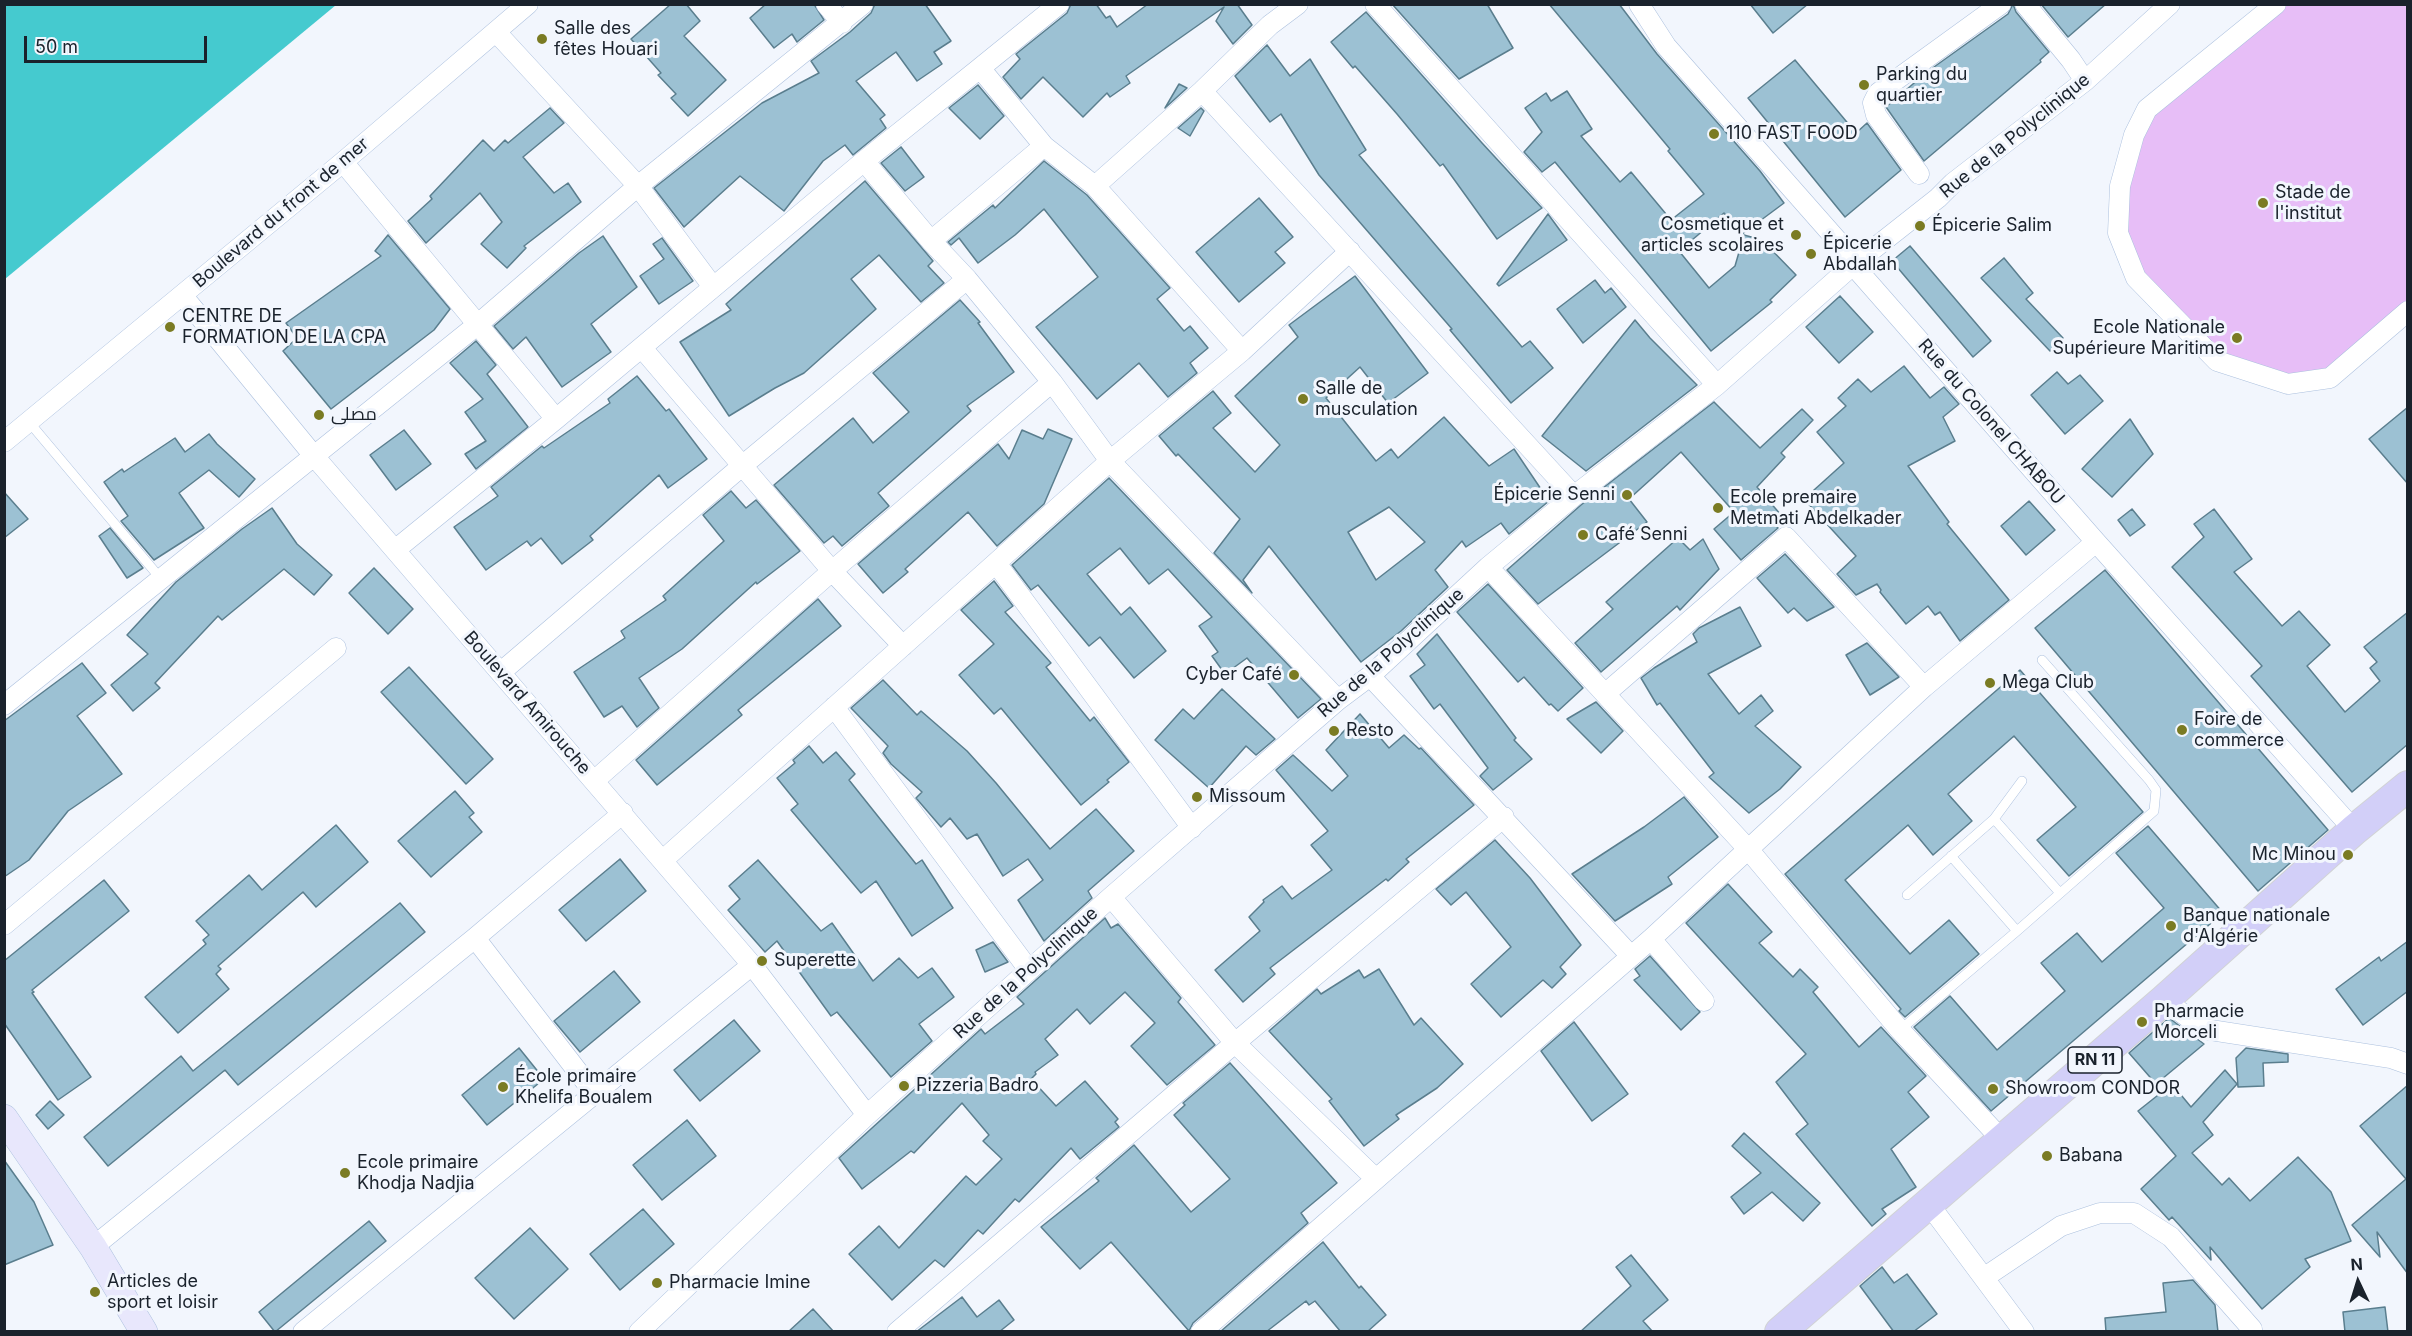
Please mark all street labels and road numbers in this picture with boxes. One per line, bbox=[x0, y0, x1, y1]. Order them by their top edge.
street label: Rue de la Polyclinique bbox=[1936, 69, 2094, 203]
street label: Boulevard du front de mer bbox=[189, 133, 373, 293]
street label: Rue du Colonel CHABOU bbox=[1913, 335, 2069, 509]
street label: Rue de la Polyclinique bbox=[1314, 584, 1468, 722]
street label: Boulevard Amirouche bbox=[459, 627, 595, 779]
street label: Rue de la Polyclinique bbox=[949, 903, 1103, 1043]
road number: RN 11 bbox=[2068, 1047, 2122, 1073]

